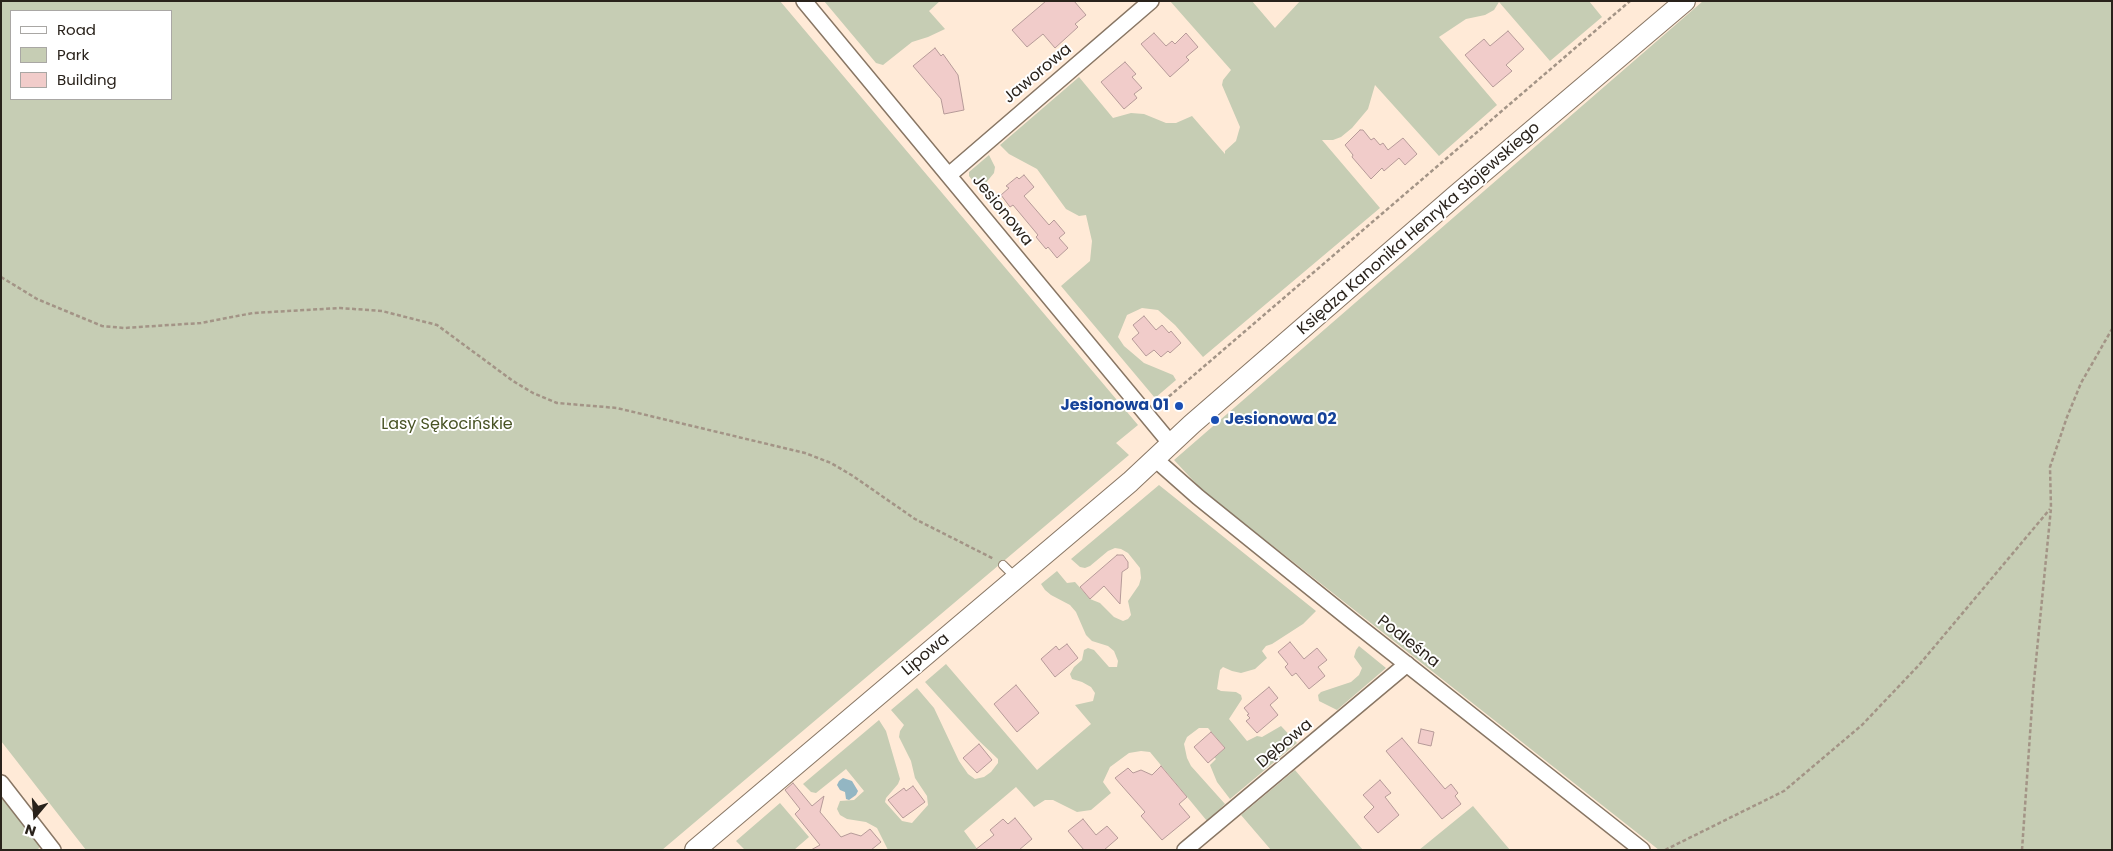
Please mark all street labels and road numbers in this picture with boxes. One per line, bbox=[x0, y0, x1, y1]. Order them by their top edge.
street label: Jaworowa bbox=[1000, 40, 1076, 108]
street label: Księdza Kanonika Henryka Słojewskiego bbox=[1294, 118, 1544, 340]
street label: Jesionowa bbox=[968, 172, 1036, 250]
street label: Podleśna bbox=[1373, 612, 1443, 672]
street label: Lipowa bbox=[898, 630, 954, 680]
street label: Dębowa bbox=[1253, 715, 1317, 773]

